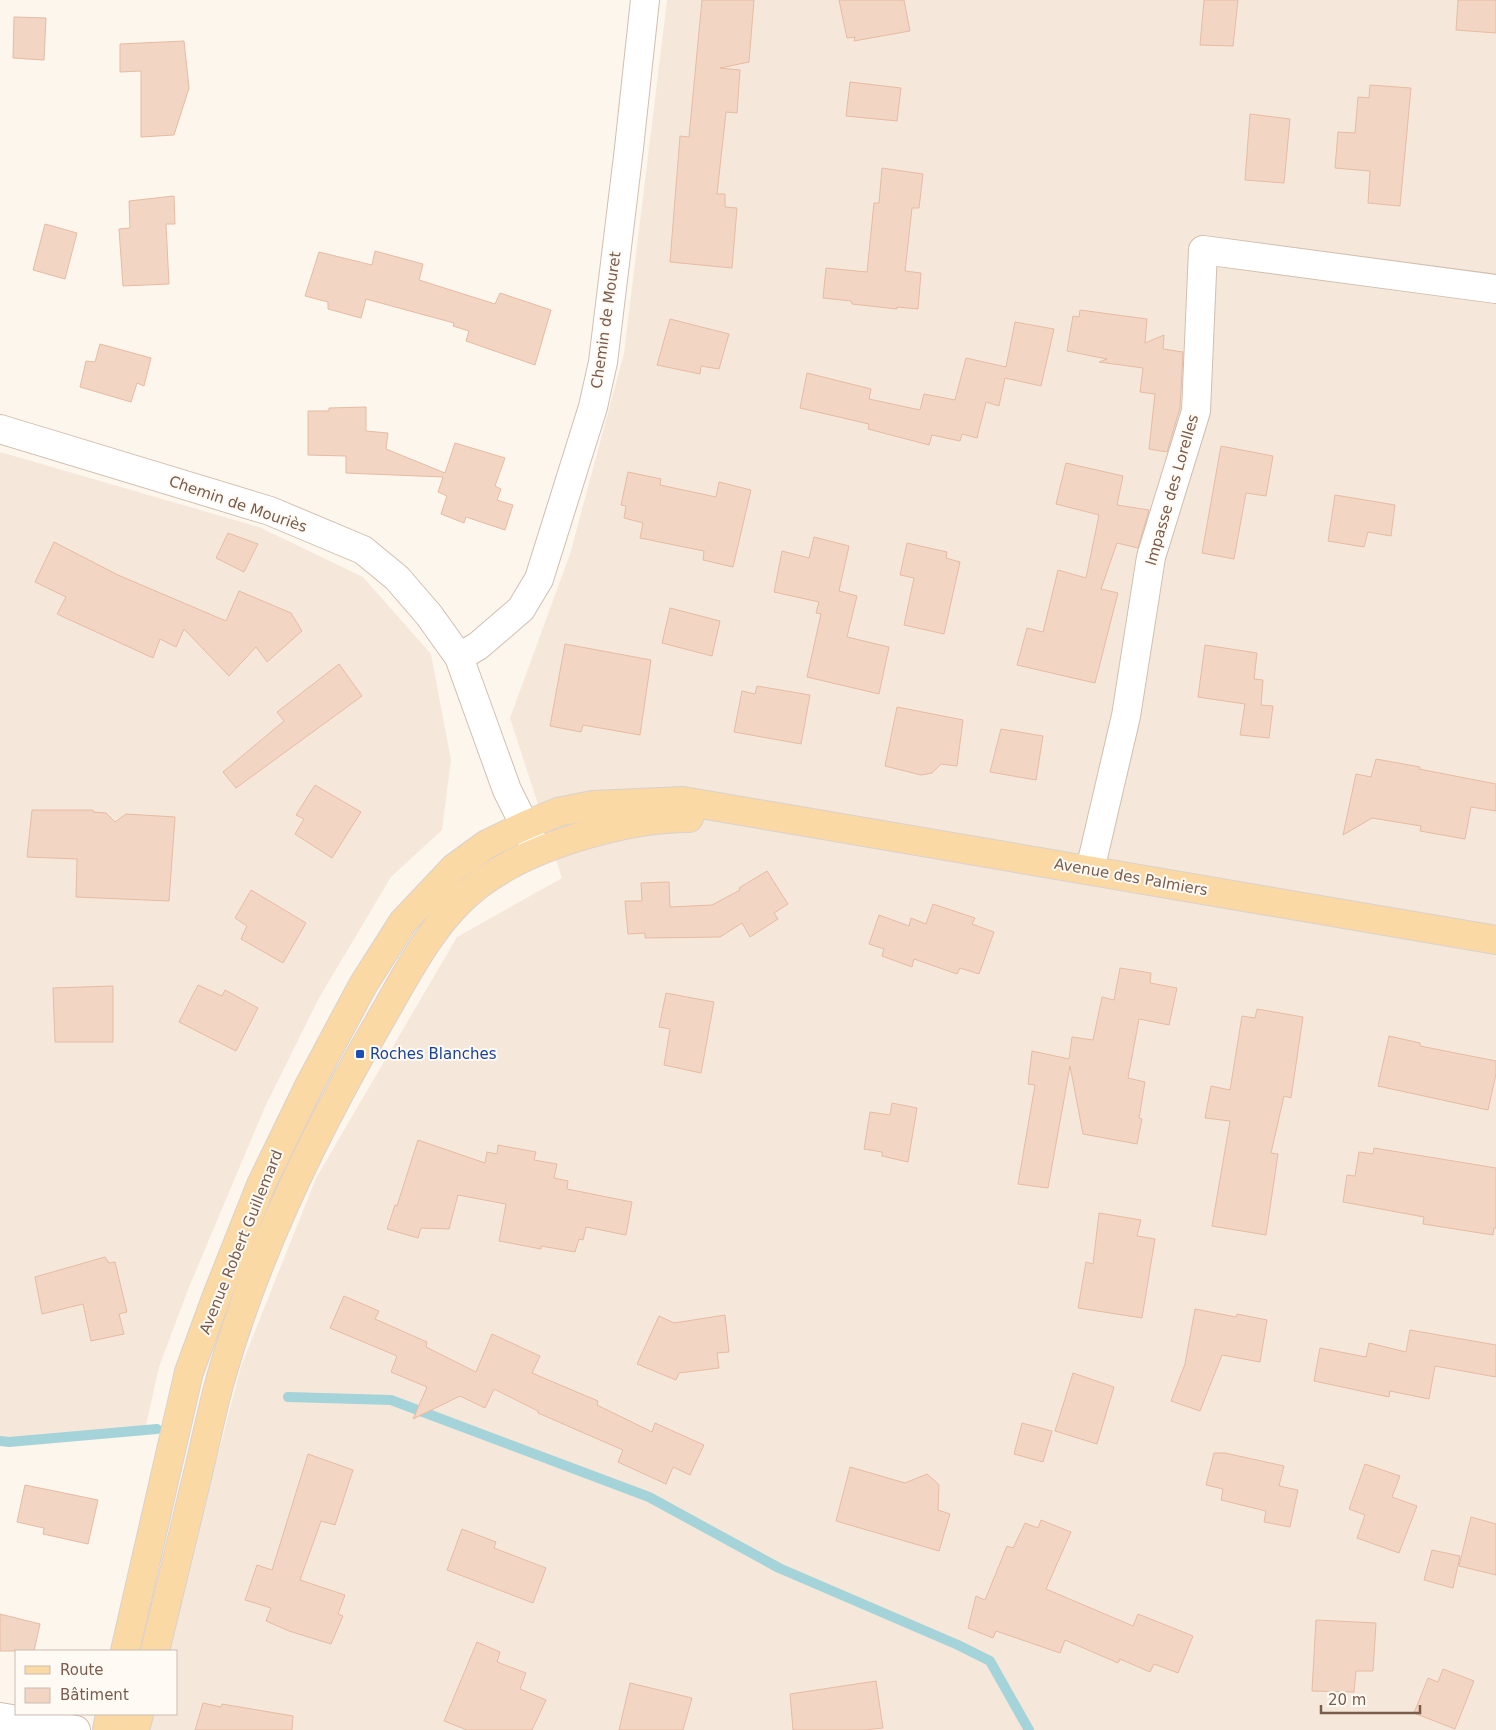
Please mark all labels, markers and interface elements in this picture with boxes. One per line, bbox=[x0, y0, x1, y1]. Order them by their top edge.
street label: Chemin de Mouret bbox=[587, 250, 625, 390]
street label: Impasse des Lorelles bbox=[1142, 412, 1202, 568]
street label: Chemin de Mouriès bbox=[167, 472, 310, 536]
street label: Avenue des Palmiers bbox=[1053, 855, 1209, 899]
place label: Roches Blanches bbox=[370, 1045, 497, 1063]
marker: Roches Blanches bbox=[354, 1048, 366, 1060]
street label: Avenue Robert Guillemard bbox=[196, 1147, 286, 1337]
legend bbox=[15, 1650, 178, 1715]
text: Route bbox=[60, 1661, 104, 1679]
scale bar bbox=[1321, 1682, 1420, 1714]
text: Bâtiment bbox=[60, 1686, 129, 1704]
text: 20 m bbox=[1328, 1691, 1366, 1709]

